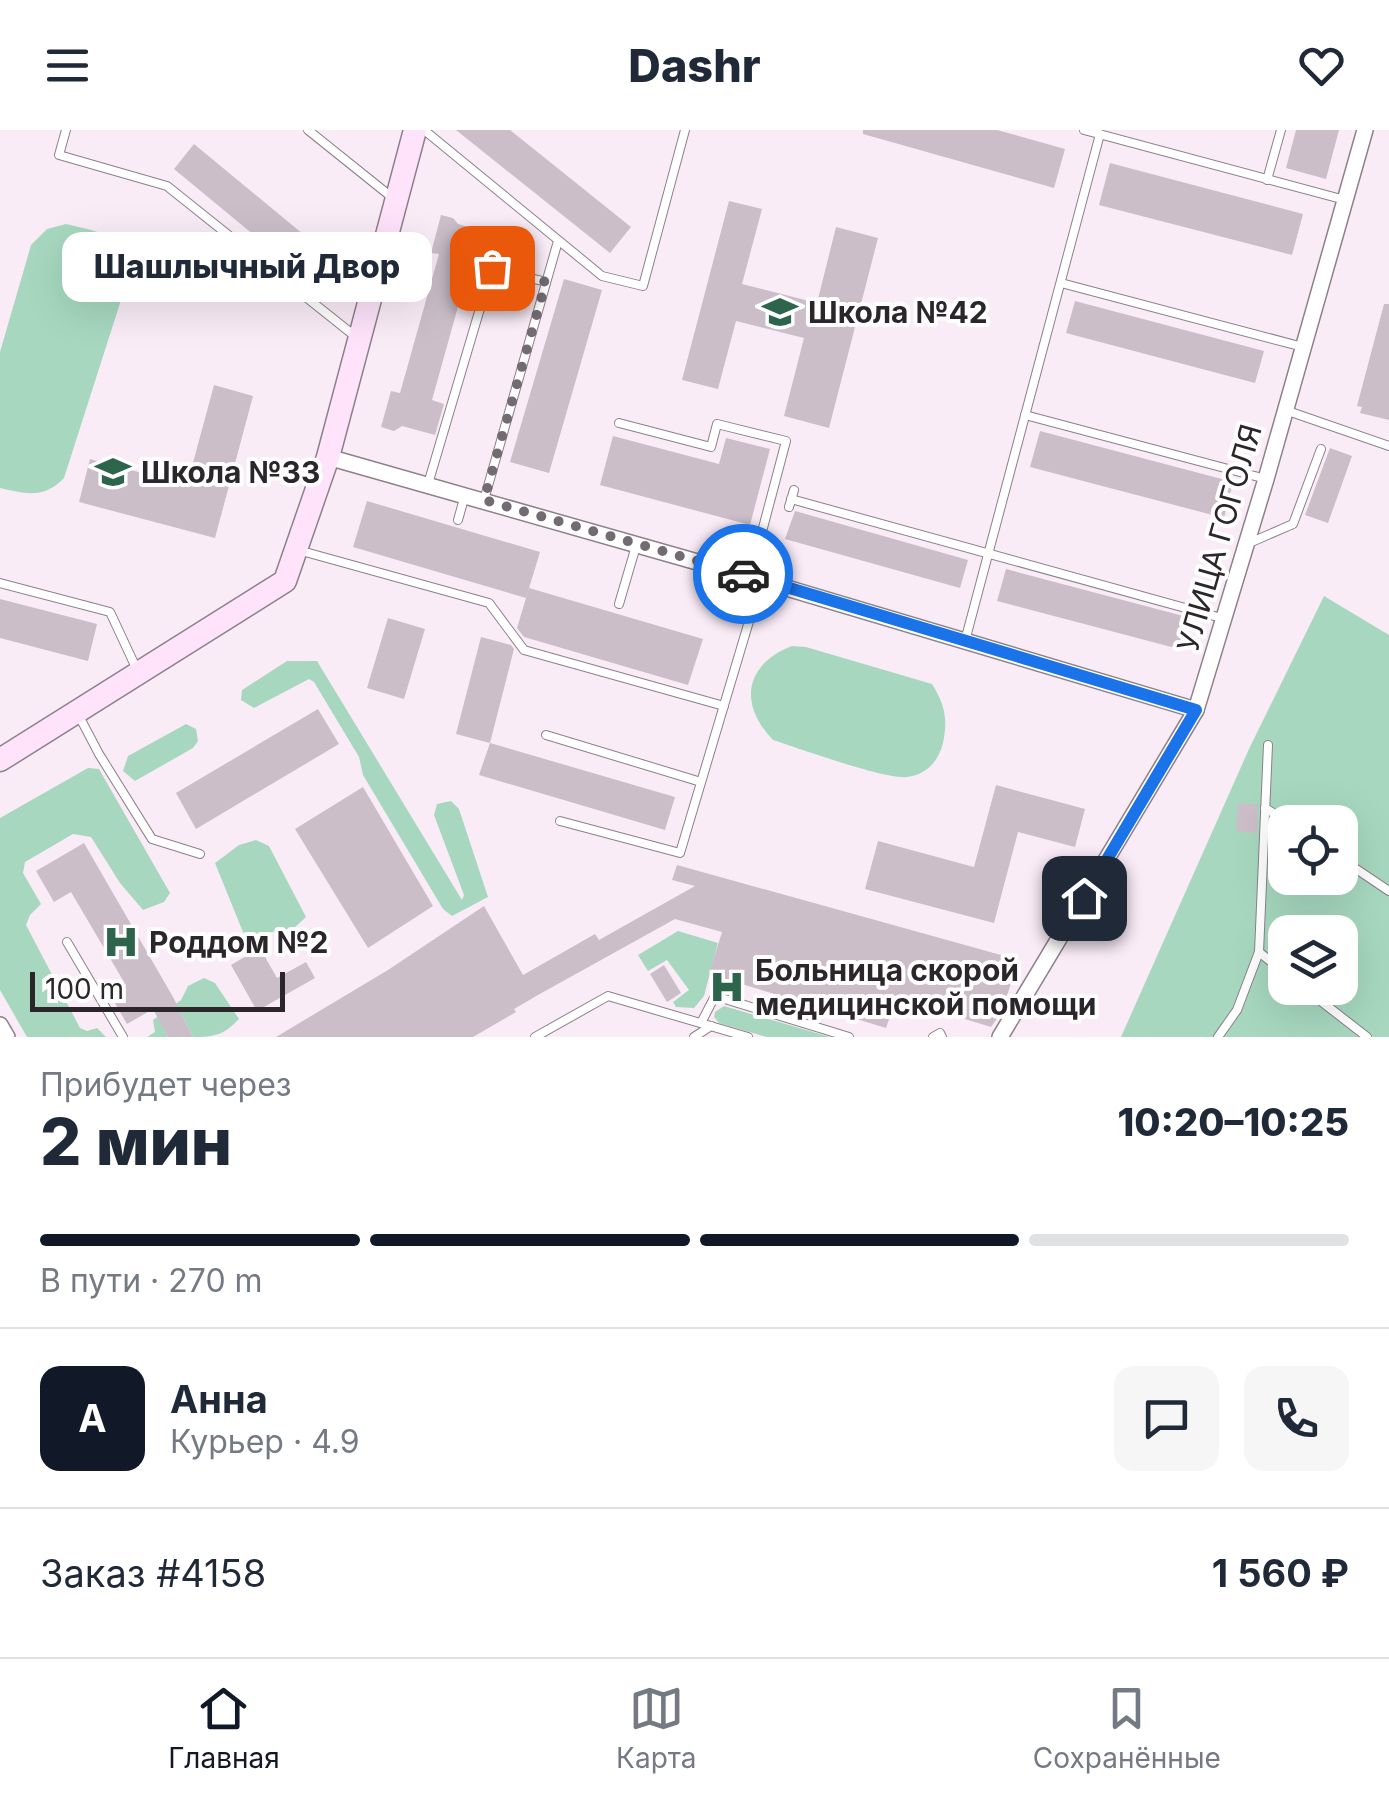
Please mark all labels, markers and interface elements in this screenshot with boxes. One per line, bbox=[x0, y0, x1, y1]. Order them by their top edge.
icon: menu bbox=[40, 38, 95, 93]
text: Dashr bbox=[628, 38, 761, 93]
icon: heart bbox=[1294, 38, 1349, 93]
pin bbox=[450, 226, 535, 311]
callout: Шашлычный Двор bbox=[62, 233, 432, 303]
icon: bag bbox=[465, 241, 520, 296]
text: Шашлычный Двор bbox=[94, 247, 400, 286]
school or university icon: Школа №42 bbox=[761, 293, 799, 331]
place label: Школа №42 bbox=[808, 294, 988, 330]
street label: УЛИЦА ГОГОЛЯ bbox=[1169, 420, 1269, 656]
school or university icon: Школа №33 bbox=[94, 453, 132, 491]
place label: Школа №33 bbox=[141, 454, 320, 490]
courier bbox=[693, 524, 793, 624]
icon: car bbox=[716, 547, 771, 602]
map controls bbox=[1268, 805, 1358, 1005]
button: locate bbox=[1268, 805, 1358, 895]
pin bbox=[1042, 856, 1127, 941]
icon: home bbox=[1057, 871, 1112, 926]
button: layers bbox=[1268, 915, 1358, 1005]
hospital icon: Роддом №2 bbox=[102, 923, 140, 961]
place label: Роддом №2 bbox=[149, 924, 329, 960]
place label: Больница скорой медицинской помощи bbox=[755, 952, 1096, 1022]
scale bar bbox=[30, 967, 285, 1011]
hospital icon: Больница скорой медицинской помощи bbox=[708, 968, 746, 1006]
text: 100 m bbox=[45, 972, 124, 1006]
text: Прибудет через bbox=[40, 1065, 292, 1104]
text: 10:20–10:25 bbox=[1118, 1099, 1349, 1145]
text: 2 мин bbox=[40, 1102, 232, 1181]
text: В пути · 270 m bbox=[40, 1261, 263, 1300]
button: chat bbox=[1114, 1366, 1219, 1471]
button: phone bbox=[1244, 1366, 1349, 1471]
text: Анна bbox=[170, 1376, 268, 1422]
text: А bbox=[78, 1395, 107, 1441]
text: Курьер · 4.9 bbox=[170, 1422, 360, 1461]
text: Заказ #4158 bbox=[40, 1550, 266, 1596]
text: 1 560 ₽ bbox=[1212, 1550, 1349, 1596]
tab: Главная bbox=[168, 1681, 280, 1775]
tab: Карта bbox=[616, 1681, 697, 1775]
tab: Сохранённые bbox=[1033, 1681, 1221, 1775]

